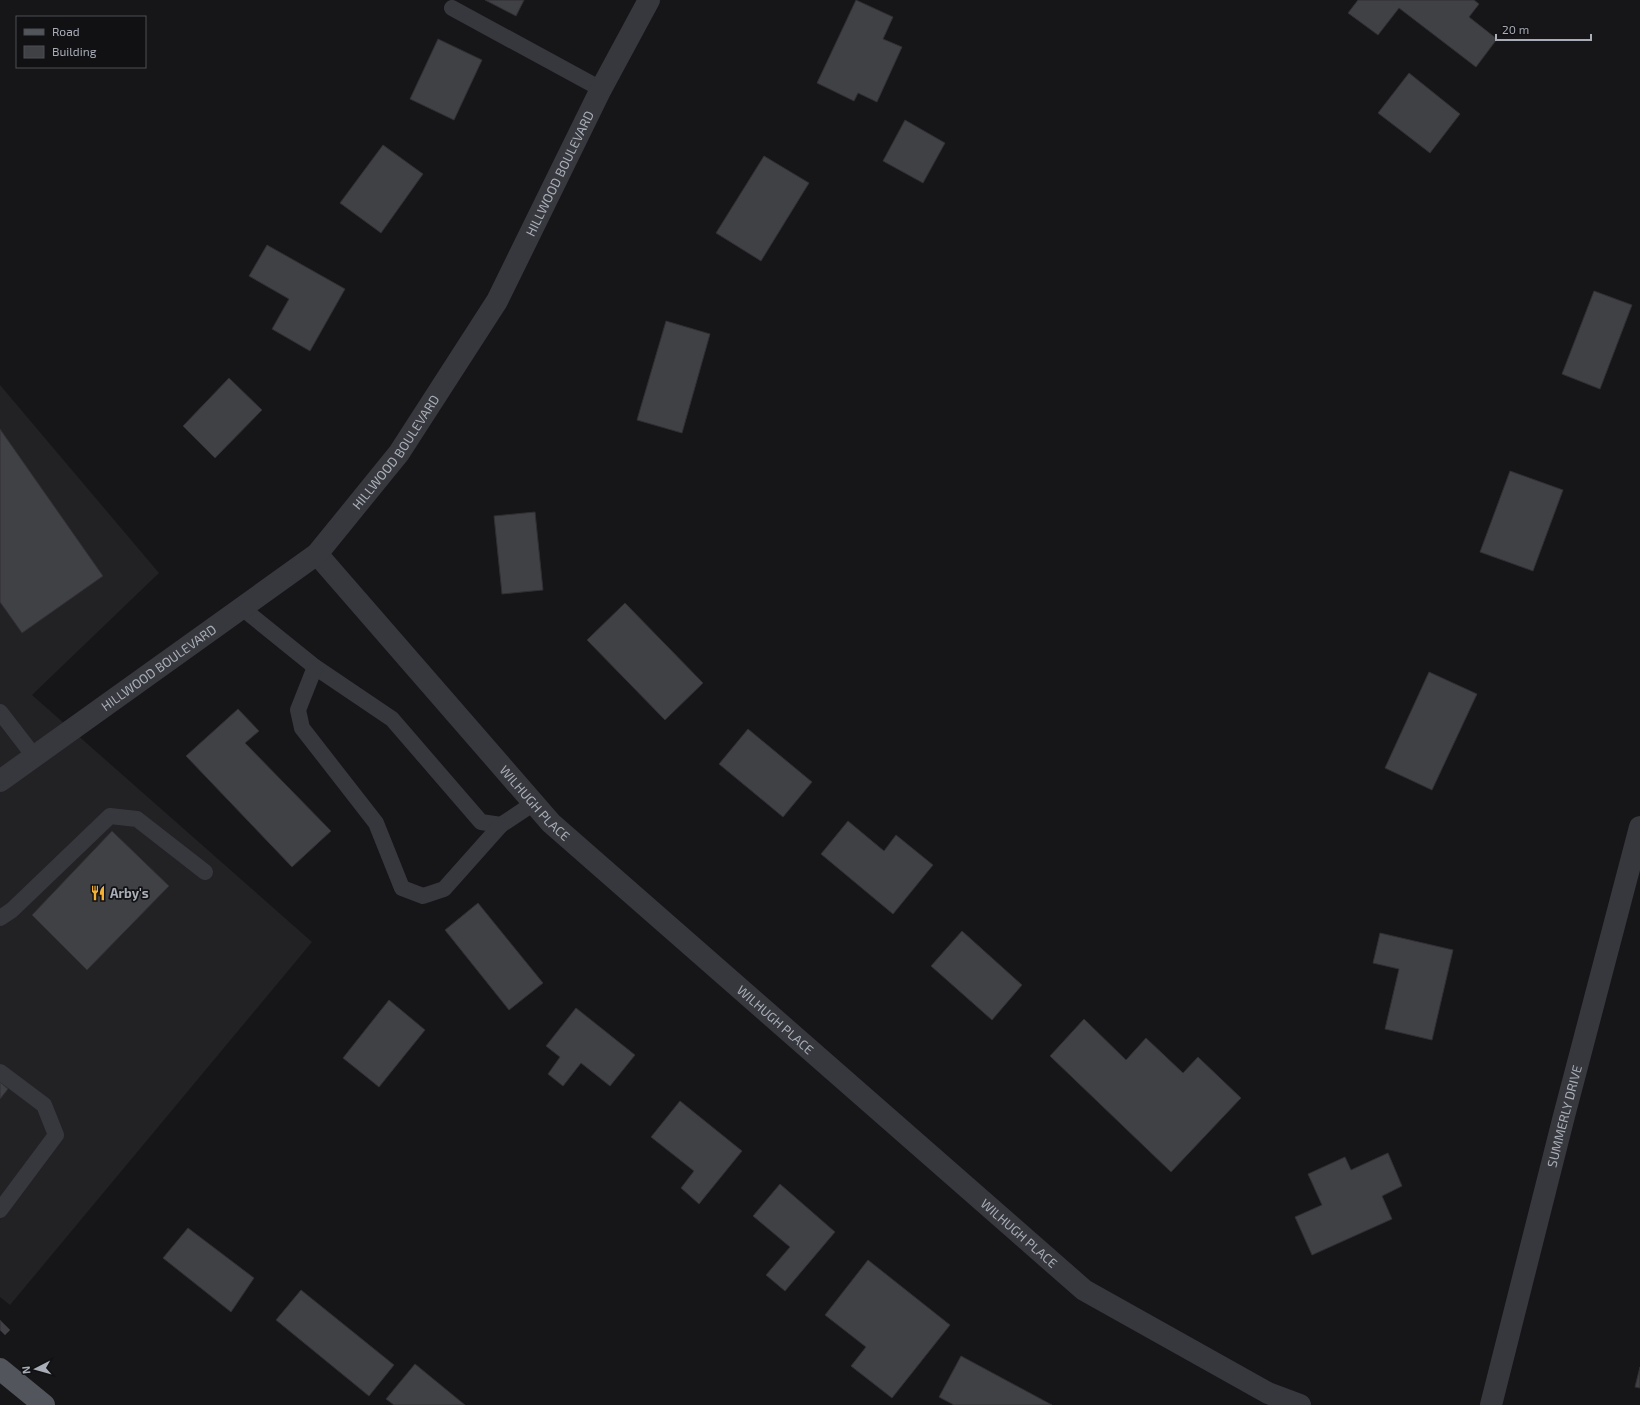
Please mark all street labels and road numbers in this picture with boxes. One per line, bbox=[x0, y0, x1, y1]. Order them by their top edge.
street label: HILLWOOD BOULEVARD bbox=[522, 108, 597, 239]
street label: HILLWOOD BOULEVARD bbox=[349, 392, 443, 512]
street label: HILLWOOD BOULEVARD bbox=[98, 621, 219, 714]
street label: WILHUGH PLACE bbox=[496, 762, 573, 844]
street label: WILHUGH PLACE bbox=[734, 982, 817, 1058]
street label: SUMMERLY DRIVE bbox=[1543, 1063, 1585, 1169]
street label: WILHUGH PLACE bbox=[978, 1195, 1061, 1271]

